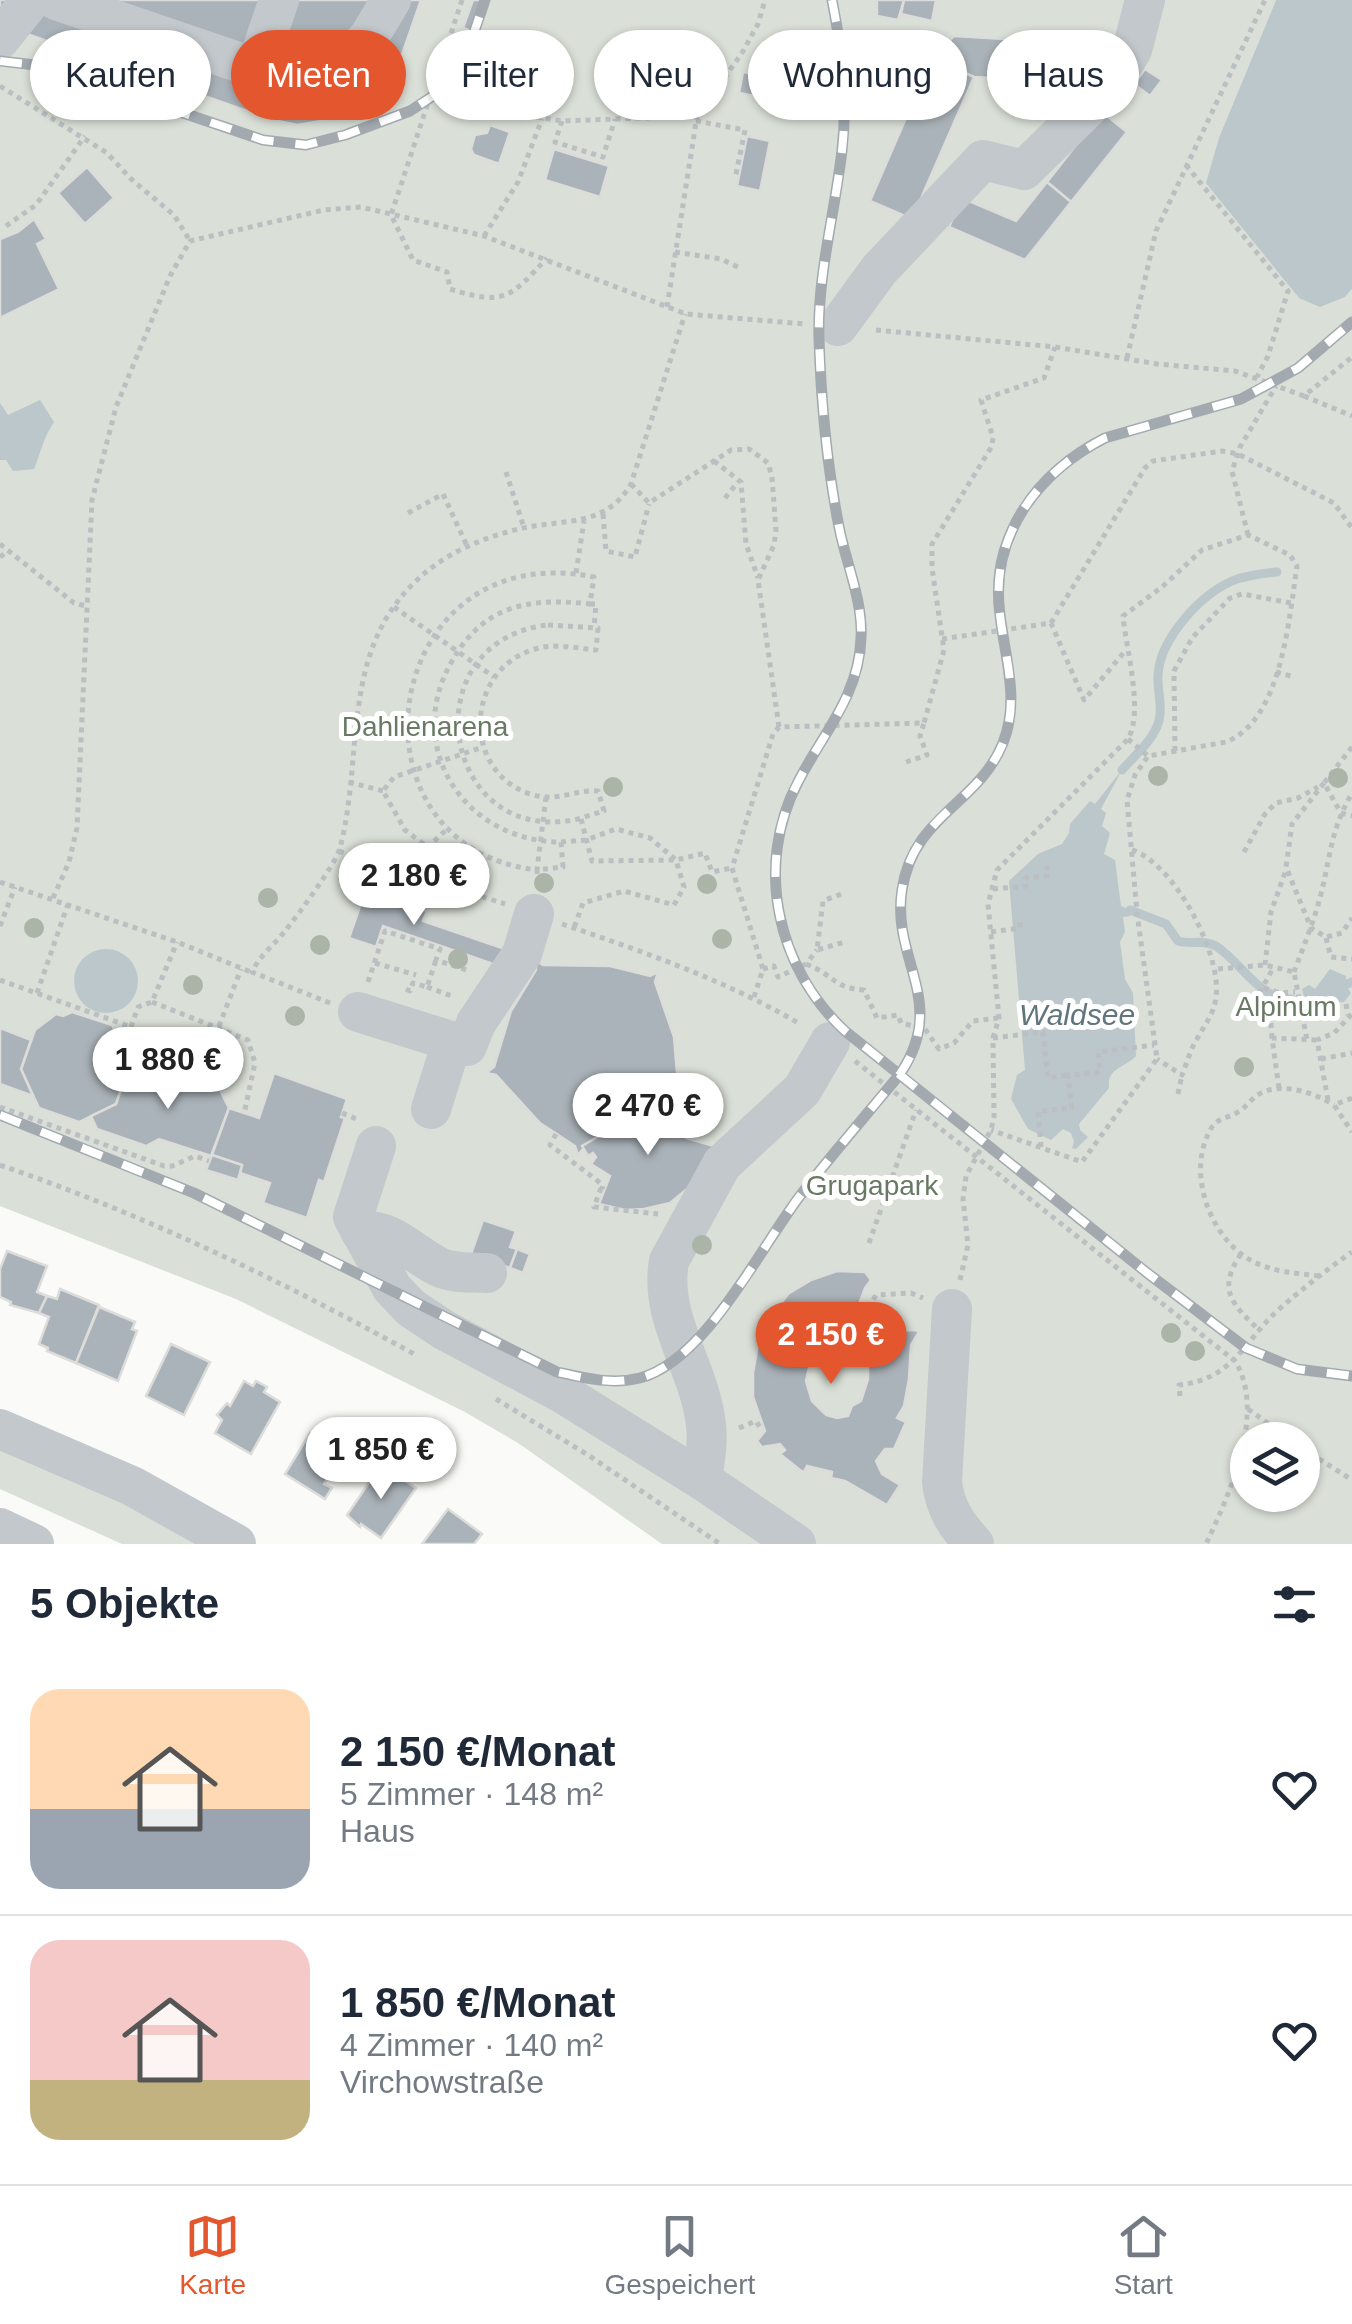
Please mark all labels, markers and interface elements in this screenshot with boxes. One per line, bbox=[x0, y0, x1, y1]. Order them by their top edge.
chip: Kaufen bbox=[30, 30, 211, 120]
chip: Mieten bbox=[231, 30, 406, 120]
chip: Filter bbox=[426, 30, 574, 120]
chip: Neu bbox=[594, 30, 728, 120]
chip: Wohnung bbox=[748, 30, 967, 120]
chip: Haus bbox=[987, 30, 1139, 120]
park label: Dahlienarena bbox=[342, 711, 509, 742]
pin: 2 180 € bbox=[322, 843, 506, 928]
text: 2 180 € bbox=[361, 857, 467, 893]
park label: Alpinum bbox=[1235, 991, 1337, 1022]
water label: Waldsee bbox=[1019, 998, 1135, 1031]
pin: 1 880 € bbox=[76, 1027, 260, 1112]
text: 1 880 € bbox=[115, 1041, 221, 1077]
pin: 2 470 € bbox=[556, 1073, 740, 1158]
text: 2 470 € bbox=[595, 1087, 701, 1123]
park label: Grugapark bbox=[806, 1170, 939, 1201]
pin: 2 150 € bbox=[739, 1302, 923, 1387]
text: 2 150 € bbox=[778, 1316, 884, 1352]
pin: 1 850 € bbox=[289, 1417, 473, 1502]
map controls bbox=[1230, 1422, 1320, 1512]
button: layers bbox=[1230, 1422, 1320, 1512]
text: 1 850 € bbox=[328, 1431, 434, 1467]
icon: filters bbox=[1267, 1577, 1322, 1632]
text: 5 Objekte bbox=[30, 1580, 219, 1627]
text: 2 150 €/Monat bbox=[340, 1728, 615, 1775]
icon: home bbox=[110, 1729, 230, 1849]
icon: heart bbox=[1267, 1762, 1322, 1817]
text: 5 Zimmer · 148 m² bbox=[340, 1776, 603, 1812]
text: Haus bbox=[340, 1813, 415, 1849]
text: 1 850 €/Monat bbox=[340, 1979, 615, 2026]
icon: home bbox=[110, 1980, 230, 2100]
icon: heart bbox=[1267, 2013, 1322, 2068]
text: 4 Zimmer · 140 m² bbox=[340, 2027, 603, 2063]
text: Virchowstraße bbox=[340, 2064, 544, 2100]
tab: Karte bbox=[179, 2209, 246, 2301]
tab: Gespeichert bbox=[604, 2209, 755, 2301]
tab: Start bbox=[1114, 2209, 1173, 2301]

